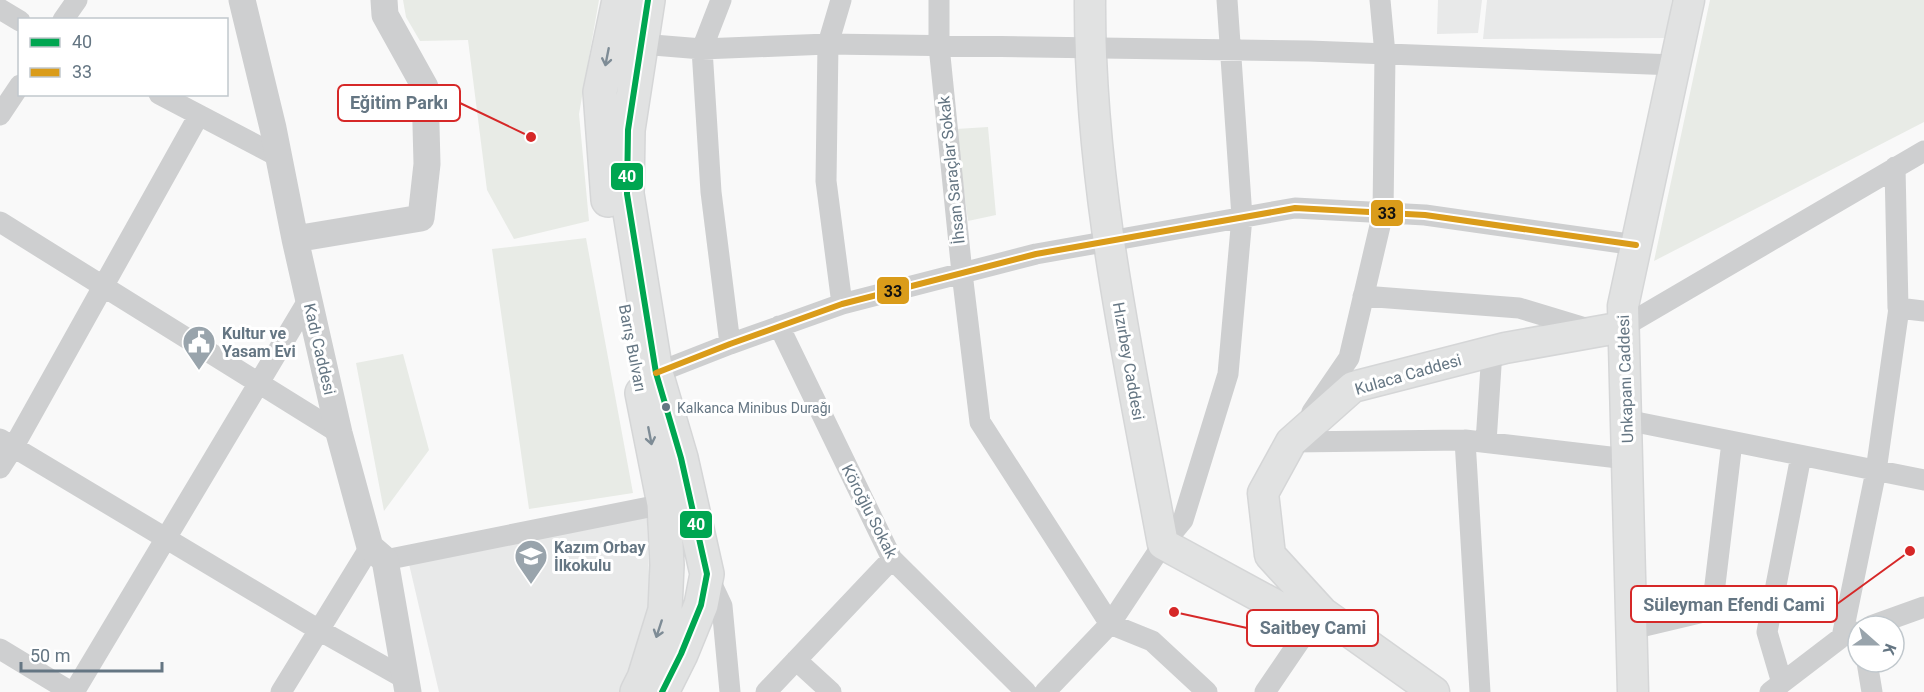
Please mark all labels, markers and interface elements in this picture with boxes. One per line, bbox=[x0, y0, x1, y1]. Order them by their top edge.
legend bbox=[18, 18, 228, 96]
text: 40 bbox=[72, 31, 92, 52]
one-way arrow bbox=[601, 47, 612, 67]
text: 33 bbox=[72, 61, 92, 82]
callout: Eğitim Parkı bbox=[338, 85, 460, 121]
text: Eğitim Parkı bbox=[350, 92, 448, 113]
street label: İhsan Saraçlar Sokak bbox=[934, 94, 969, 245]
line badge: 40 bbox=[610, 162, 644, 191]
text: 40 bbox=[618, 167, 636, 186]
line badge: 33 bbox=[1370, 199, 1404, 227]
text: 33 bbox=[1378, 204, 1396, 223]
line badge: 33 bbox=[876, 276, 910, 305]
text: 33 bbox=[884, 282, 902, 301]
street label: Kadı Caddesi bbox=[300, 301, 339, 397]
street label: Hızırbey Caddesi bbox=[1109, 301, 1148, 422]
street label: Barış Bulvarı bbox=[615, 303, 650, 393]
street label: Unkapanı Caddesi bbox=[1614, 315, 1637, 443]
public building icon: Kultur ve Yasam Evi bbox=[181, 324, 217, 371]
place label: Kultur ve Yasam Evi bbox=[222, 324, 296, 361]
street label: Kulaca Caddesi bbox=[1353, 350, 1464, 399]
place label: Kalkanca Minibus Durağı bbox=[677, 400, 831, 416]
marker: Kalkanca Minibus Durağı bbox=[660, 401, 672, 413]
one-way arrow bbox=[645, 426, 656, 446]
street label: Köroğlu Sokak bbox=[838, 461, 902, 562]
line badge: 40 bbox=[679, 510, 713, 539]
text: 40 bbox=[687, 515, 705, 534]
school or university icon: Kazım Orbay İlkokulu bbox=[513, 538, 549, 585]
place label: Kazım Orbay İlkokulu bbox=[554, 538, 646, 575]
callout: Süleyman Efendi Cami bbox=[1631, 586, 1837, 622]
text: Süleyman Efendi Cami bbox=[1643, 594, 1825, 615]
callout: Saitbey Cami bbox=[1247, 610, 1378, 646]
north arrow bbox=[1846, 614, 1906, 674]
text: Saitbey Cami bbox=[1260, 617, 1366, 638]
one-way arrow bbox=[653, 619, 664, 638]
scale bar bbox=[21, 635, 162, 673]
text: K bbox=[1879, 641, 1900, 658]
text: 50 m bbox=[30, 645, 70, 666]

